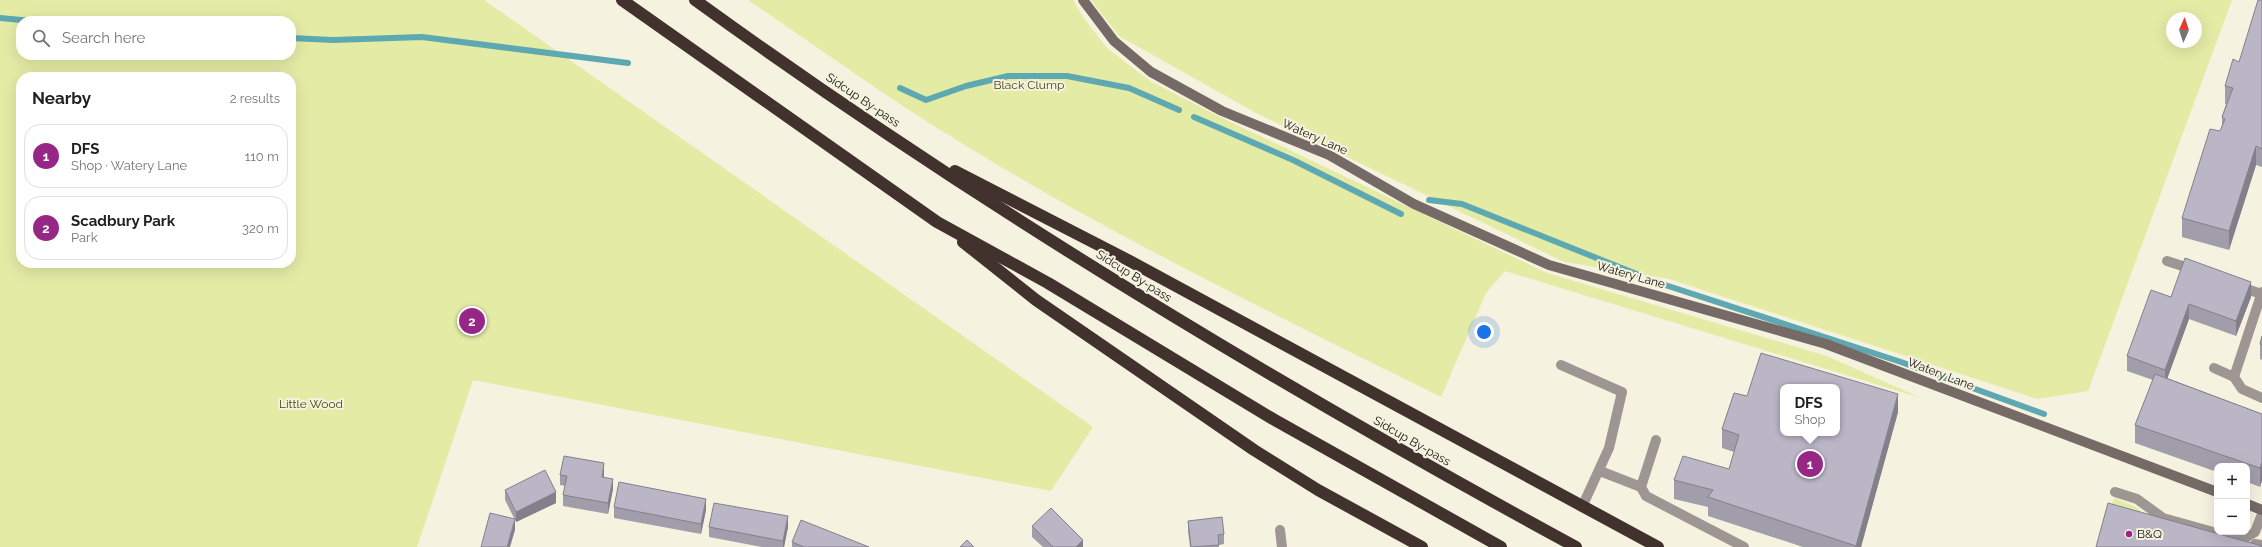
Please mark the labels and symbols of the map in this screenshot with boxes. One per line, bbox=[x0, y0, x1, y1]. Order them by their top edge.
north arrow bbox=[2166, 12, 2202, 48]
street label: Sidcup By-pass bbox=[823, 70, 903, 130]
park label: Black Clump bbox=[994, 78, 1064, 92]
street label: Watery Lane bbox=[1280, 116, 1350, 158]
street label: Sidcup By-pass bbox=[1094, 247, 1175, 305]
street label: Watery Lane bbox=[1595, 259, 1667, 291]
pin: 2 bbox=[459, 306, 485, 336]
your location bbox=[1474, 322, 1494, 342]
street label: Watery Lane bbox=[1906, 355, 1976, 393]
park label: Little Wood bbox=[279, 397, 343, 411]
street label: Sidcup By-pass bbox=[1371, 413, 1453, 469]
pin: 1 bbox=[1797, 449, 1823, 479]
place label: B&Q bbox=[2137, 527, 2162, 541]
marker: B&Q bbox=[2124, 529, 2134, 539]

